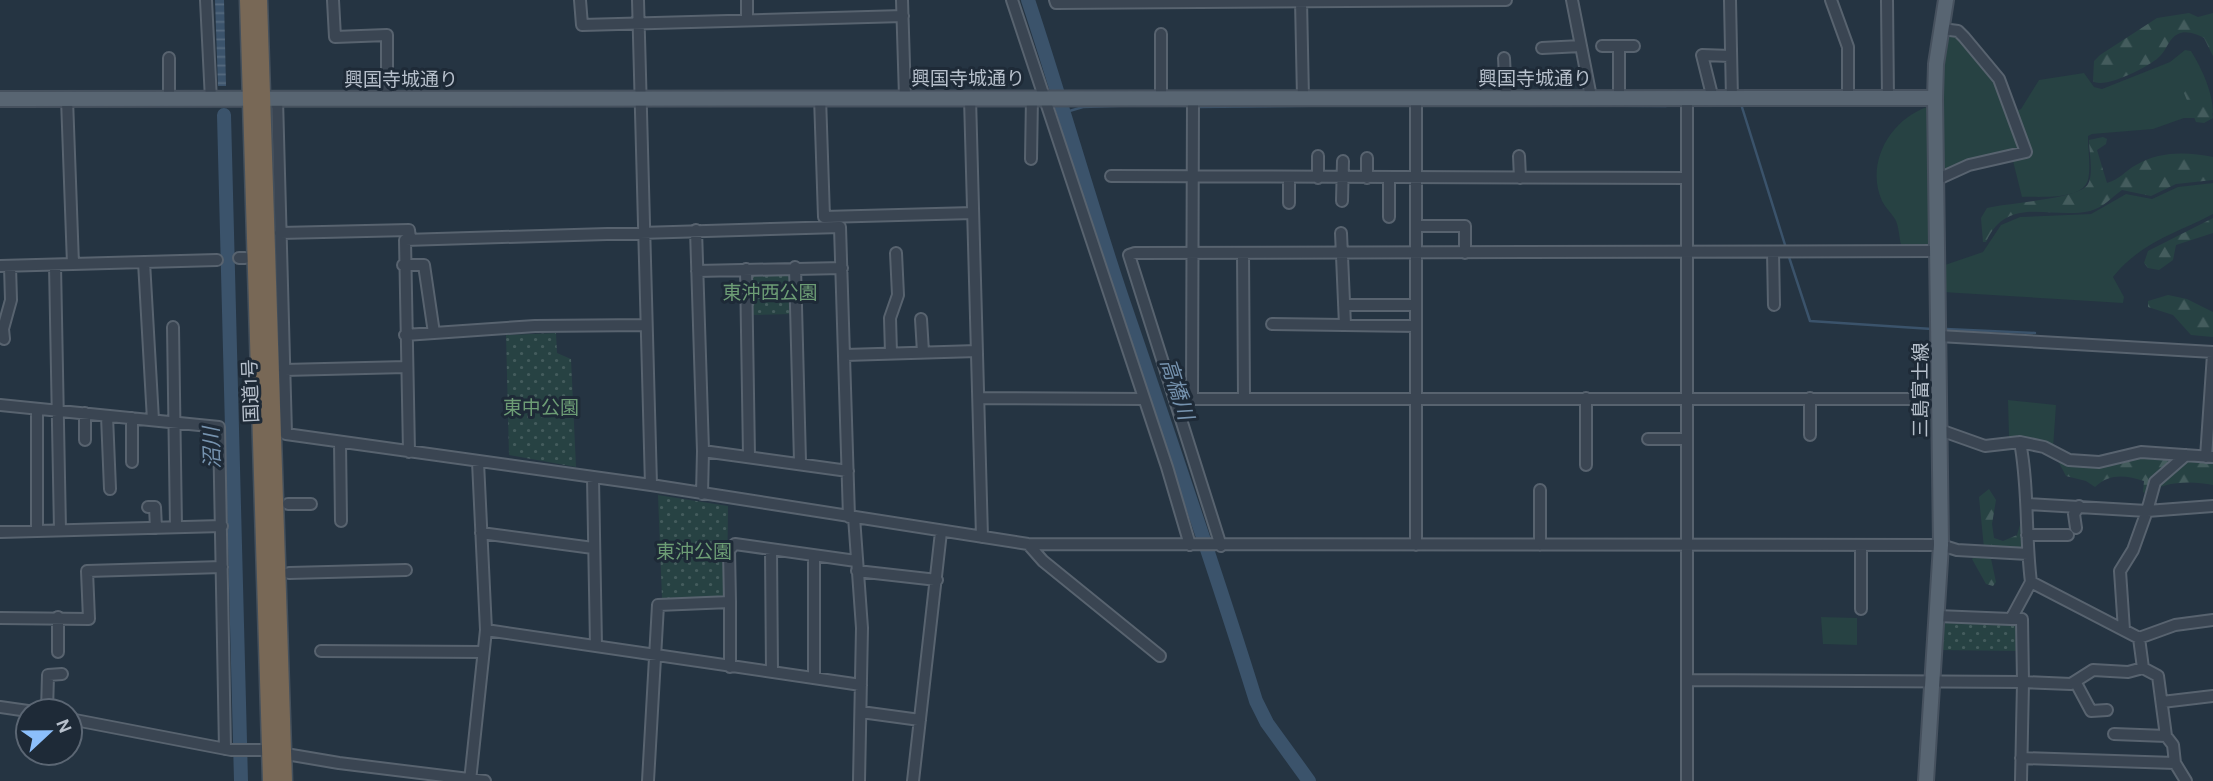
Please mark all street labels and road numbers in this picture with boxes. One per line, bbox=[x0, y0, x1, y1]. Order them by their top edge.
street label: 興国寺城通り bbox=[911, 68, 1025, 90]
street label: 興国寺城通り bbox=[1478, 68, 1592, 90]
street label: 興国寺城通り bbox=[344, 69, 458, 91]
street label: 三島富士線 bbox=[1910, 342, 1932, 438]
street label: 国道1号 bbox=[239, 359, 263, 423]

